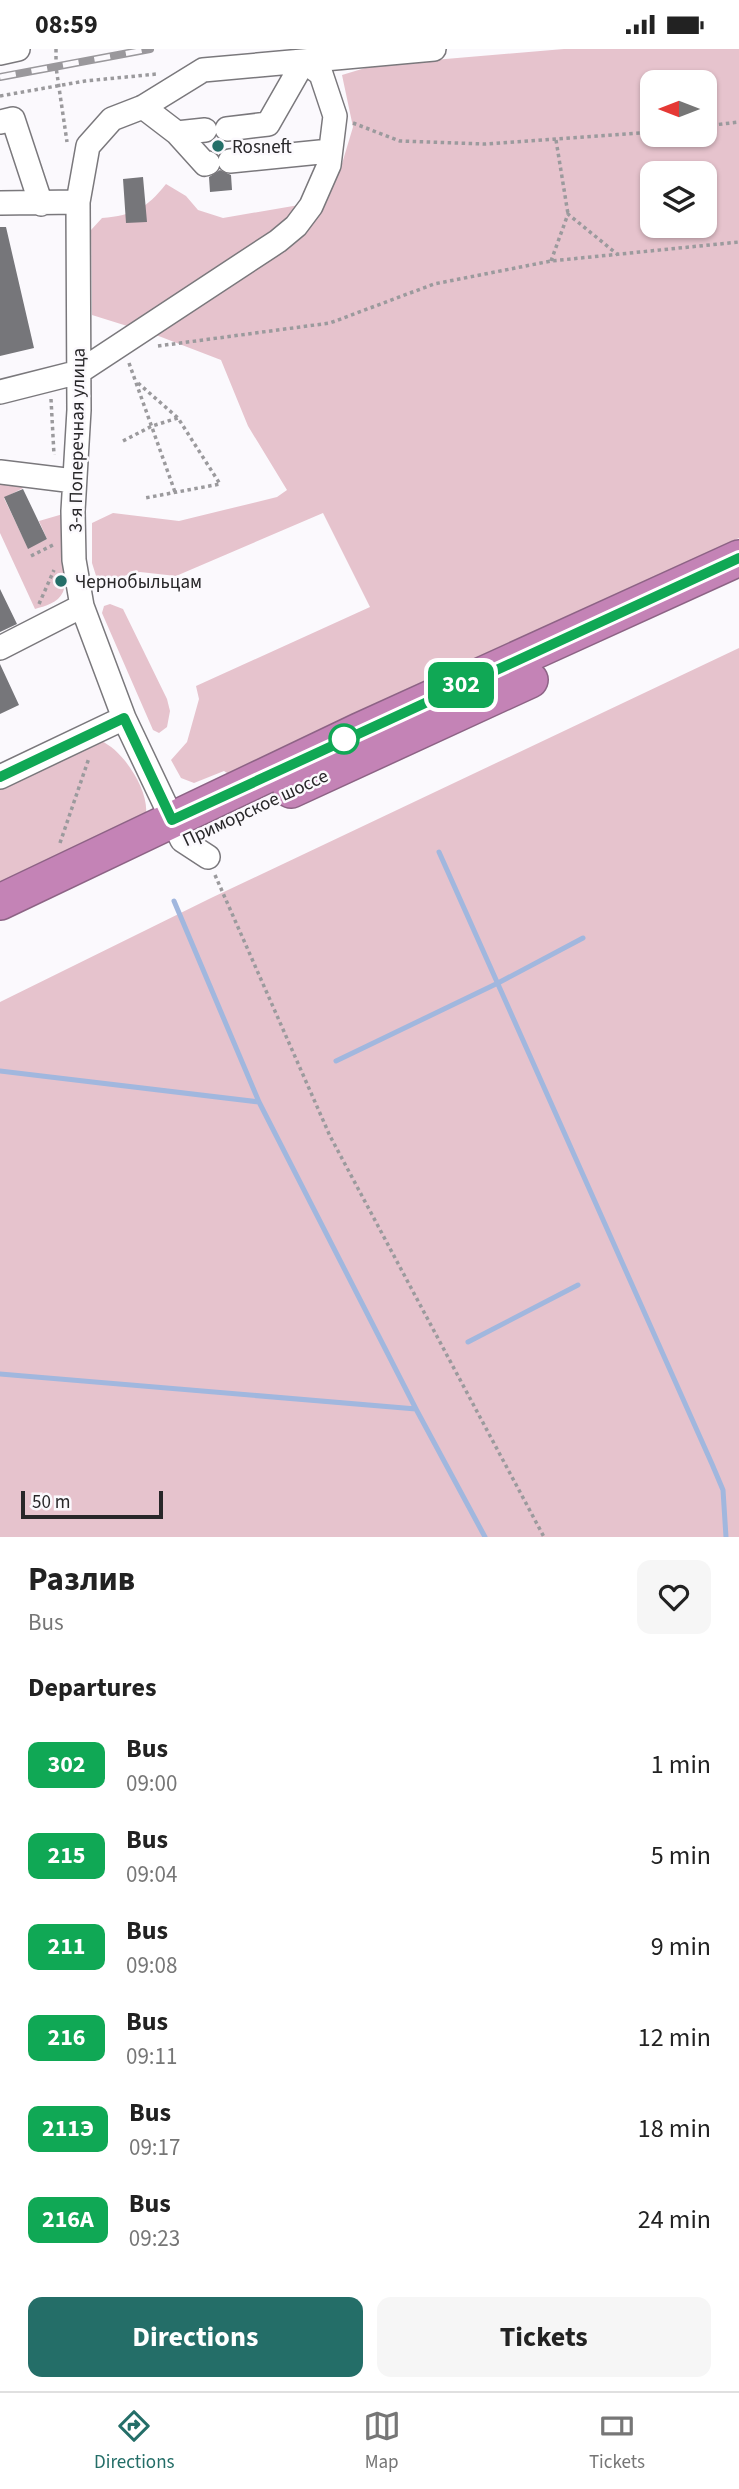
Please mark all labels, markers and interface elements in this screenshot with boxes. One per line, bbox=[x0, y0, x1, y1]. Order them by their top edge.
text: 08:59 bbox=[35, 6, 98, 43]
north arrow bbox=[640, 70, 718, 147]
map controls bbox=[640, 70, 717, 238]
place label: Rosneft bbox=[232, 134, 293, 161]
marker: Rosneft bbox=[210, 138, 226, 154]
button: layers bbox=[640, 161, 717, 238]
street label: 3-я Поперечная улица bbox=[62, 348, 93, 533]
place label: Чернобыльцам bbox=[75, 569, 202, 596]
marker: Чернобыльцам bbox=[53, 573, 69, 589]
line badge: 302 bbox=[421, 662, 501, 708]
text: 302 bbox=[442, 667, 480, 702]
unlabelled marker bbox=[329, 724, 359, 754]
street label: Приморское шоссе bbox=[178, 763, 333, 854]
scale bar bbox=[21, 1488, 163, 1520]
text: 50 m bbox=[32, 1489, 70, 1516]
text: Разлив bbox=[28, 1556, 135, 1603]
button: heart bbox=[637, 1560, 711, 1634]
text: Bus bbox=[28, 1606, 64, 1639]
text: Departures bbox=[28, 1669, 156, 1706]
text: Bus bbox=[126, 1730, 168, 1767]
text: 1 min bbox=[651, 1746, 711, 1783]
text: 302 bbox=[47, 1747, 86, 1782]
text: 09:00 bbox=[126, 1767, 177, 1800]
text: Bus bbox=[126, 1821, 168, 1858]
text: 5 min bbox=[651, 1837, 711, 1874]
text: 215 bbox=[47, 1838, 86, 1873]
text: 09:04 bbox=[126, 1858, 177, 1891]
text: Bus bbox=[126, 1912, 168, 1949]
text: 9 min bbox=[651, 1928, 711, 1965]
text: 211 bbox=[47, 1929, 86, 1964]
text: 09:08 bbox=[126, 1949, 177, 1982]
text: Bus bbox=[126, 2003, 168, 2040]
text: 12 min bbox=[638, 2019, 711, 2056]
text: 216 bbox=[47, 2020, 86, 2055]
text: 09:11 bbox=[126, 2040, 177, 2073]
text: Bus bbox=[129, 2094, 171, 2131]
text: 18 min bbox=[638, 2110, 711, 2147]
text: 211Э bbox=[42, 2111, 94, 2146]
text: 09:17 bbox=[129, 2131, 180, 2164]
text: Bus bbox=[129, 2185, 171, 2222]
text: 24 min bbox=[638, 2201, 711, 2238]
text: 216А bbox=[42, 2202, 94, 2237]
text: 09:23 bbox=[129, 2222, 180, 2255]
button: Directions bbox=[28, 2297, 363, 2377]
button: Tickets bbox=[377, 2297, 711, 2377]
tab: Directions bbox=[94, 2407, 175, 2476]
tab: Map bbox=[363, 2407, 401, 2476]
tab: Tickets bbox=[589, 2407, 645, 2476]

